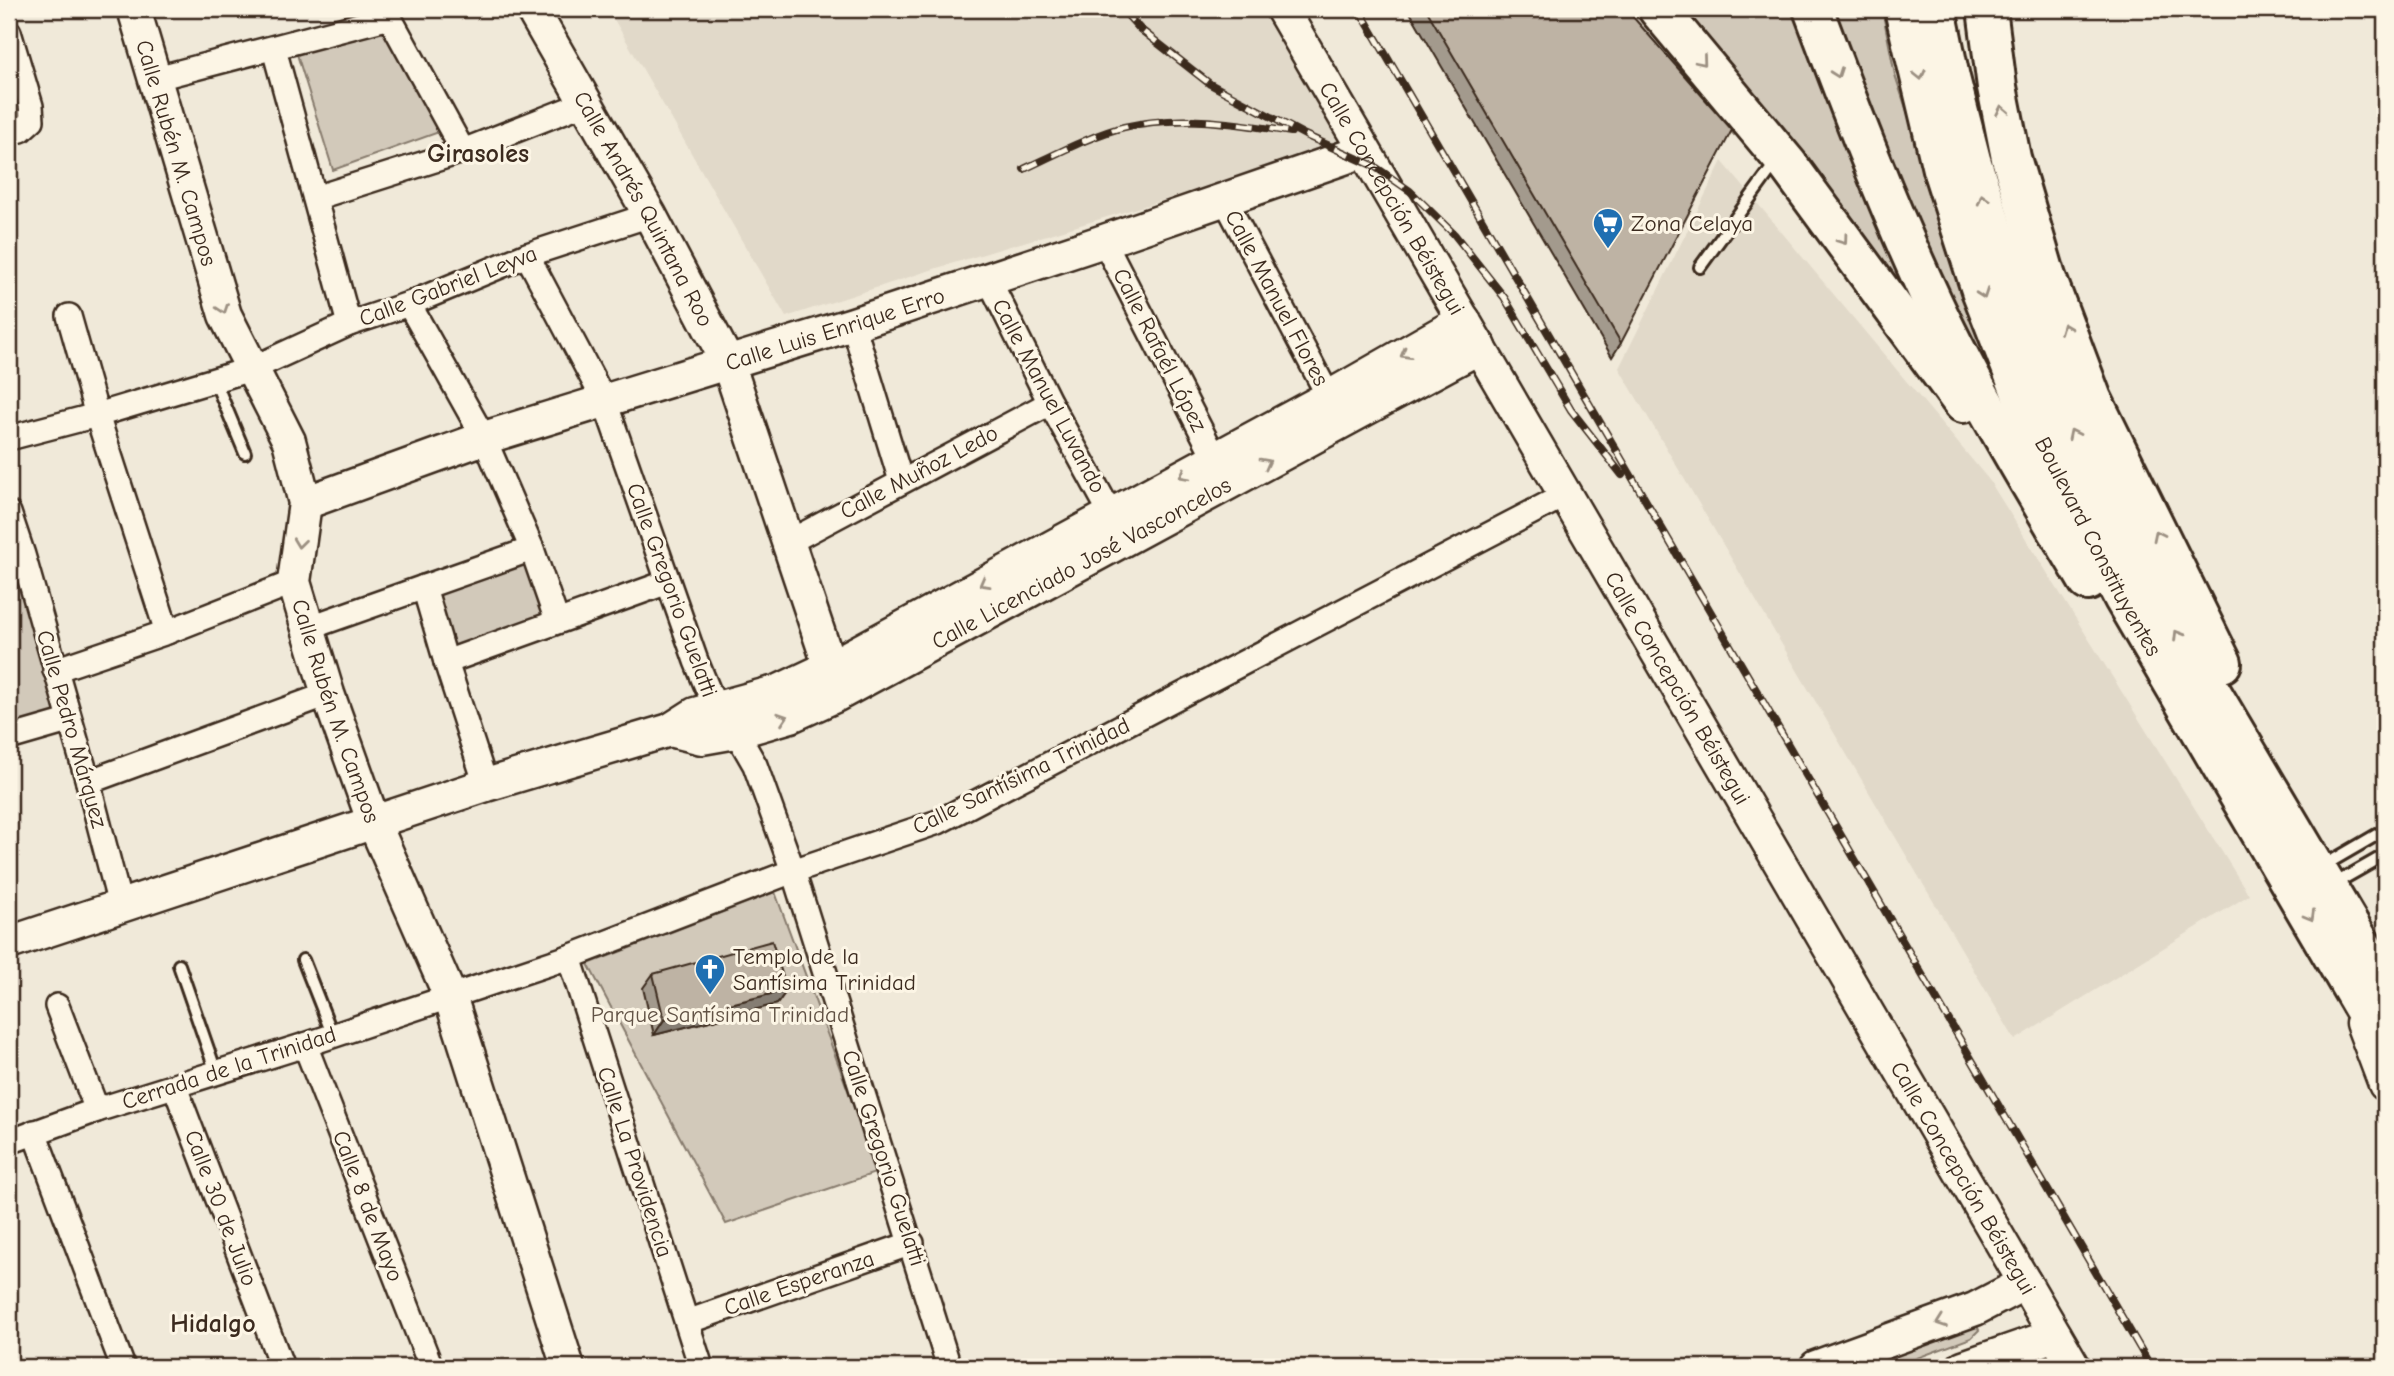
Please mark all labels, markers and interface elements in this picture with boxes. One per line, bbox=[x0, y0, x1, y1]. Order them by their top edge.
street label: Calle Rubén M. Campos bbox=[130, 37, 223, 269]
one-way arrow bbox=[1694, 53, 1706, 66]
one-way arrow bbox=[1828, 66, 1842, 78]
one-way arrow bbox=[1912, 69, 1926, 81]
street label: Calle Concepción Béistegui bbox=[1314, 77, 1471, 320]
street label: Calle Andrés Quintana Roo bbox=[568, 86, 720, 331]
one-way arrow bbox=[1995, 104, 2010, 116]
district label: Girasoles bbox=[427, 139, 529, 169]
one-way arrow bbox=[1977, 193, 1992, 205]
street label: Calle Manuel Flores bbox=[1219, 205, 1335, 391]
supermarket icon: Zona Celaya bbox=[1591, 206, 1625, 250]
place label: Zona Celaya bbox=[1631, 210, 1753, 237]
one-way arrow bbox=[1835, 232, 1847, 244]
street label: Calle Gabriel Leyva bbox=[355, 240, 541, 332]
street label: Calle Rafaél López bbox=[1107, 264, 1213, 436]
street label: Calle Luis Enrique Erro bbox=[722, 281, 948, 376]
one-way arrow bbox=[1975, 287, 1989, 299]
street label: Calle Manuel Luvando bbox=[986, 294, 1112, 498]
one-way arrow bbox=[215, 302, 229, 314]
one-way arrow bbox=[2060, 322, 2074, 334]
one-way arrow bbox=[1399, 346, 1412, 359]
street label: Calle Muñoz Ledo bbox=[835, 419, 1003, 525]
one-way arrow bbox=[2067, 429, 2081, 441]
street label: Boulevard Constituyentes bbox=[2029, 432, 2168, 661]
one-way arrow bbox=[1258, 457, 1271, 471]
one-way arrow bbox=[1179, 467, 1191, 480]
street label: Calle Licenciado José Vasconcelos bbox=[927, 471, 1236, 655]
street label: Calle Gregorio Guelatti bbox=[621, 479, 723, 701]
one-way arrow bbox=[2153, 530, 2167, 542]
one-way arrow bbox=[292, 537, 307, 549]
street label: Calle Concepción Béistegui bbox=[1599, 567, 1756, 809]
one-way arrow bbox=[978, 575, 991, 588]
street label: Calle Rubén M. Campos bbox=[286, 596, 386, 826]
street label: Calle Pedro Márquez bbox=[31, 627, 113, 831]
one-way arrow bbox=[2173, 630, 2186, 643]
one-way arrow bbox=[777, 712, 789, 726]
street label: Calle Santísima Trinidad bbox=[908, 712, 1134, 840]
one-way arrow bbox=[2302, 909, 2315, 922]
place label: Templo de la Santísima Trinidad bbox=[733, 943, 916, 996]
church icon: Templo de la Santísima Trinidad bbox=[693, 952, 727, 996]
park label: Parque Santísima Trinidad bbox=[591, 1001, 849, 1028]
street label: Cerrada de la Trinidad bbox=[118, 1021, 340, 1115]
street label: Calle Gregorio Guelatti bbox=[836, 1047, 932, 1269]
street label: Calle Concepción Béistegui bbox=[1885, 1056, 2042, 1299]
street label: Calle La Providencia bbox=[591, 1063, 679, 1261]
street label: Calle 30 de Julio bbox=[179, 1126, 263, 1290]
street label: Calle 8 de Mayo bbox=[327, 1127, 409, 1285]
street label: Calle Esperanza bbox=[720, 1245, 878, 1321]
district label: Hidalgo bbox=[170, 1309, 256, 1339]
one-way arrow bbox=[1935, 1313, 1947, 1327]

